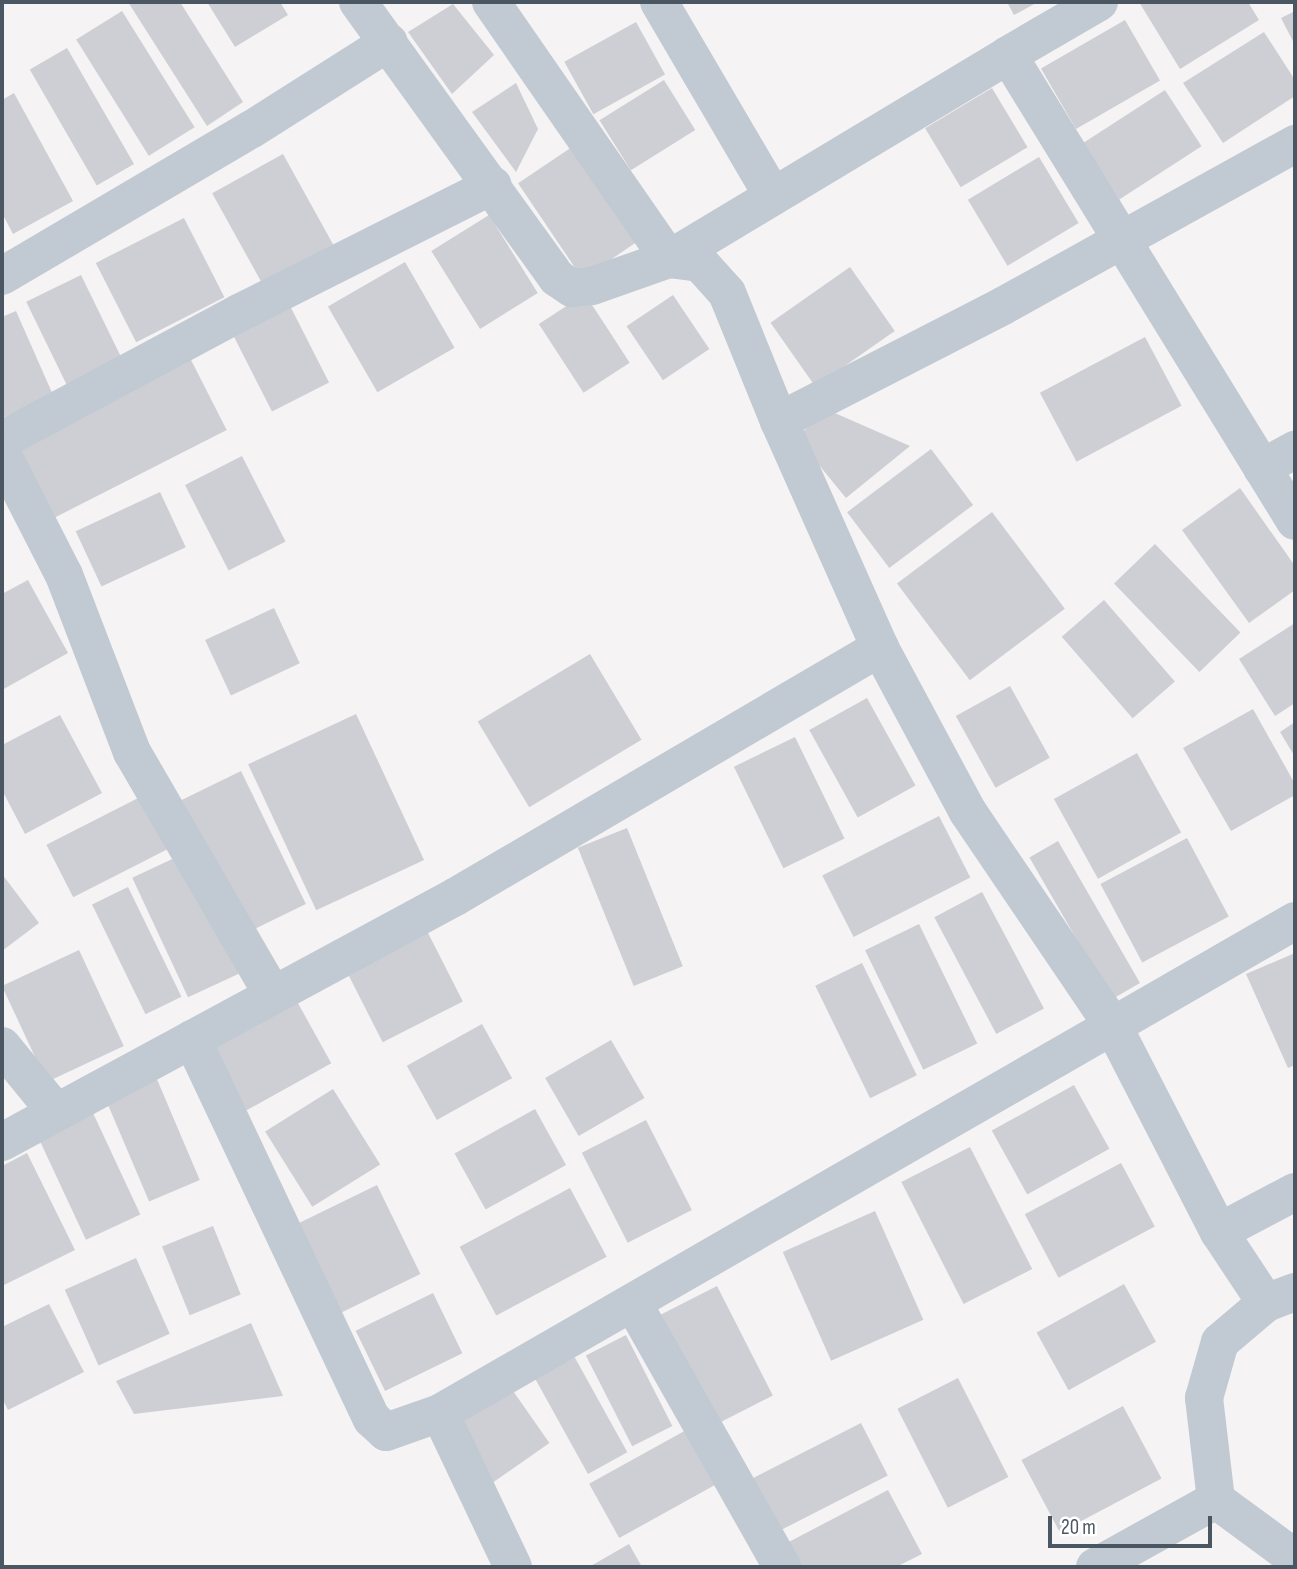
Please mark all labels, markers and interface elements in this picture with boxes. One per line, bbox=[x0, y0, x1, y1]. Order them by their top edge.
scale bar bbox=[1052, 1502, 1216, 1546]
text: 20 m bbox=[1061, 1515, 1096, 1540]

